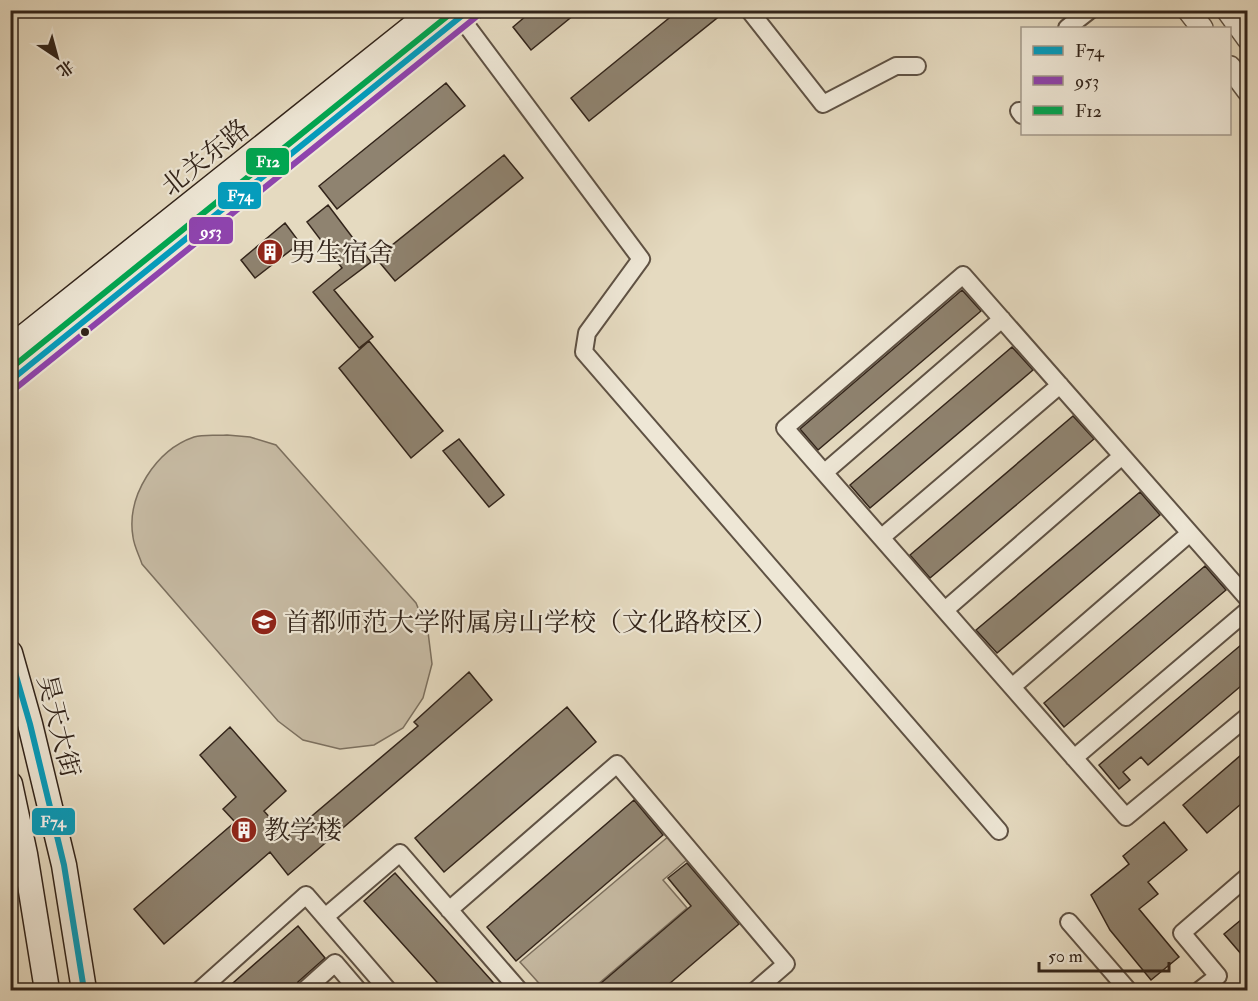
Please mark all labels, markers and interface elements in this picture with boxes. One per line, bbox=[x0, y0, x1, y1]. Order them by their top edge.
north arrow bbox=[27, 27, 87, 87]
legend bbox=[1021, 27, 1231, 135]
text: F74 bbox=[1075, 40, 1105, 63]
text: 北 bbox=[53, 56, 78, 81]
text: 953 bbox=[1073, 70, 1099, 93]
text: F12 bbox=[1075, 100, 1102, 123]
street label: 北关东路 bbox=[155, 113, 256, 203]
line badge: F12 bbox=[245, 147, 290, 176]
text: F12 bbox=[256, 152, 280, 172]
line badge: F74 bbox=[217, 181, 262, 210]
text: F74 bbox=[227, 186, 254, 206]
line badge: 953 bbox=[188, 216, 234, 245]
text: 953 bbox=[198, 222, 222, 242]
building icon: 男生宿舍 bbox=[255, 237, 285, 267]
place label: 男生宿舍 bbox=[290, 237, 394, 269]
unlabelled marker bbox=[79, 326, 91, 338]
school or university icon: 首都师范大学附属房山学校（文化路校区） bbox=[249, 607, 279, 637]
place label: 首都师范大学附属房山学校（文化路校区） bbox=[284, 607, 778, 639]
street label: 昊天大街 bbox=[30, 672, 86, 781]
line badge: F74 bbox=[31, 807, 76, 836]
text: F74 bbox=[40, 812, 67, 832]
building icon: 教学楼 bbox=[229, 815, 259, 845]
place label: 教学楼 bbox=[264, 815, 342, 847]
scale bar bbox=[1039, 935, 1170, 973]
text: 50 m bbox=[1048, 945, 1083, 968]

